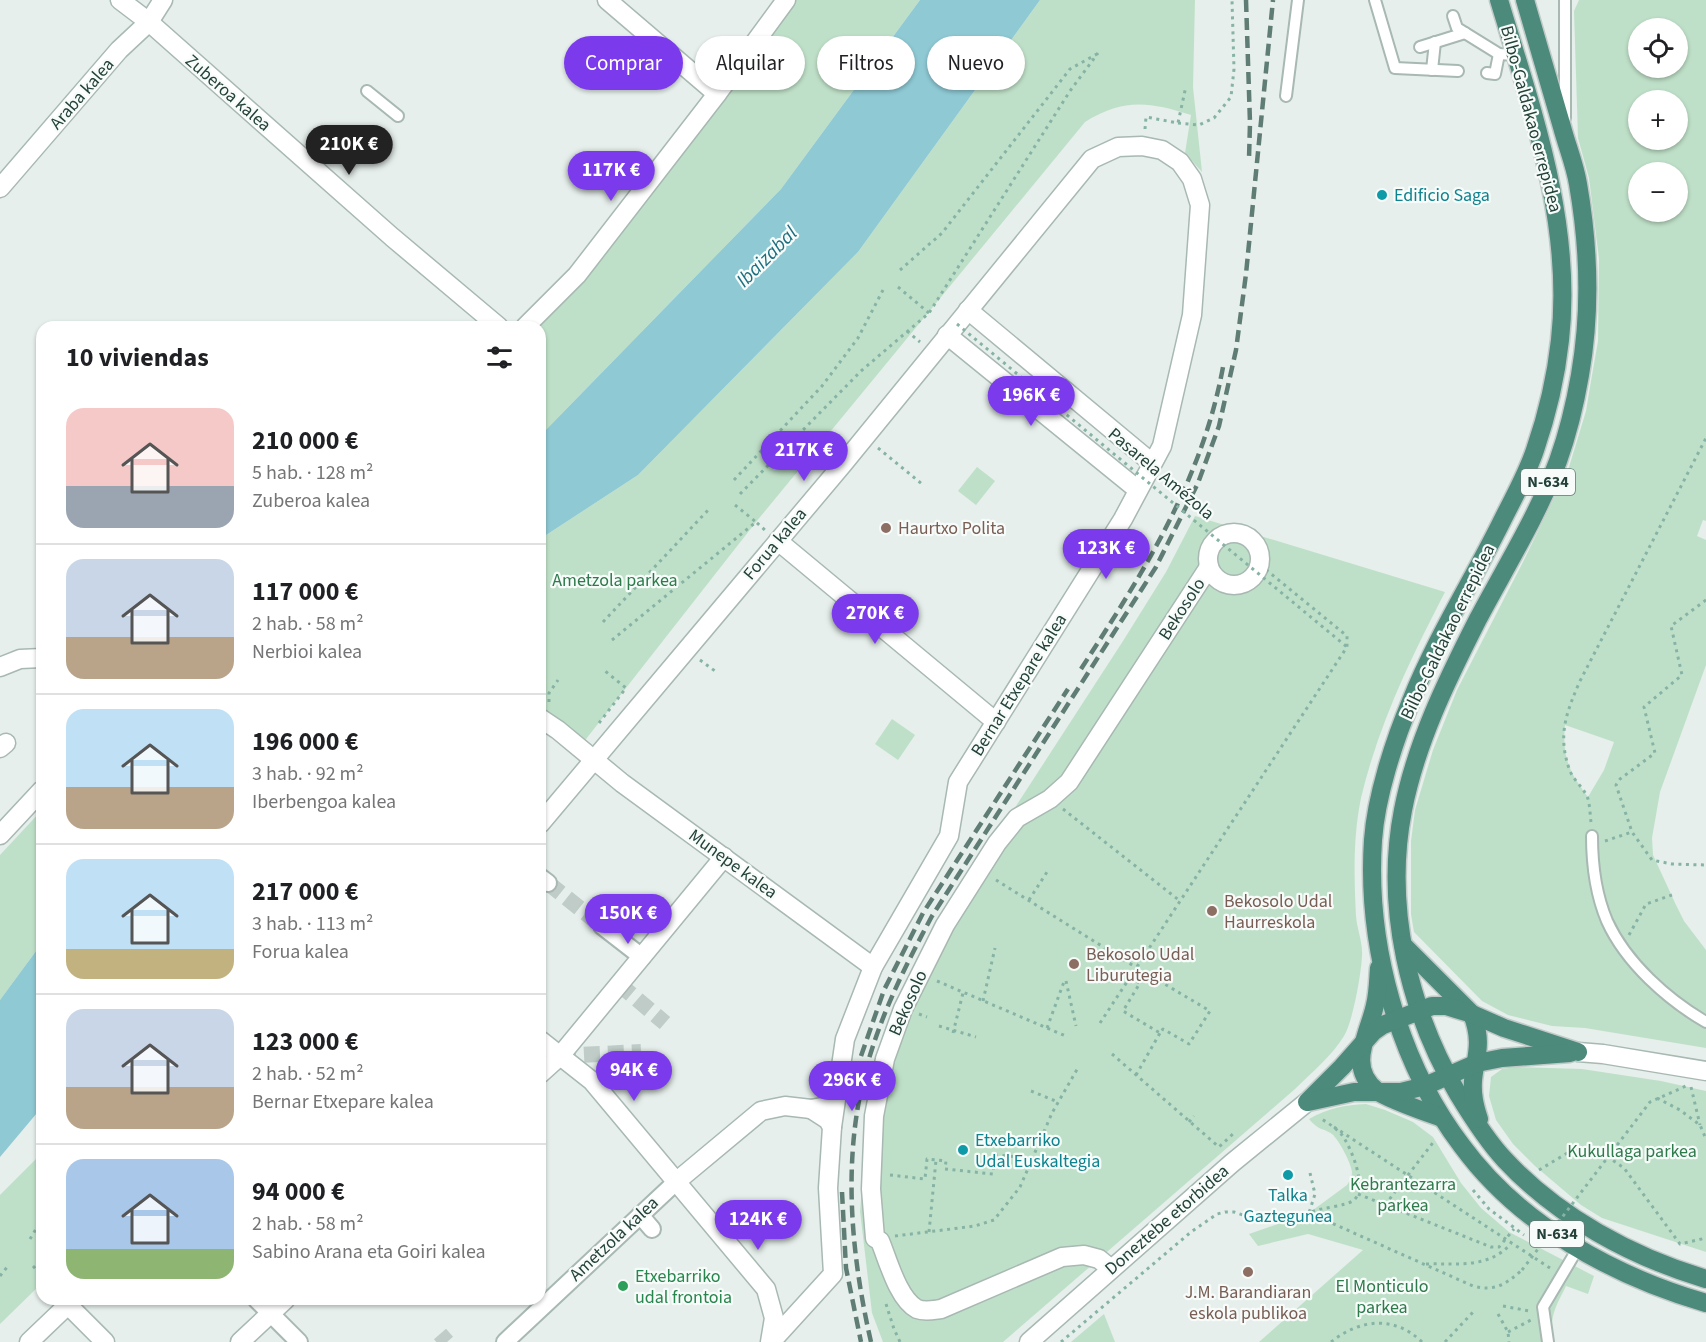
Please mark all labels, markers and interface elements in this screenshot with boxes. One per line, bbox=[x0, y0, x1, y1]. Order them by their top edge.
map controls bbox=[1628, 18, 1688, 222]
button: locate bbox=[1628, 18, 1688, 78]
street label: Bilbo-Galdakao errepidea bbox=[1494, 23, 1568, 215]
chip: Comprar bbox=[564, 36, 683, 90]
chip: Alquilar bbox=[695, 36, 805, 90]
chip: Filtros bbox=[817, 36, 915, 90]
chip: Nuevo bbox=[927, 36, 1025, 90]
street label: Zuberoa kalea bbox=[180, 49, 276, 137]
street label: Araba kalea bbox=[44, 53, 120, 135]
button: + bbox=[1628, 90, 1688, 150]
pin: 210K € bbox=[300, 125, 398, 176]
text: 210K € bbox=[320, 130, 378, 158]
pin: 117K € bbox=[562, 151, 660, 202]
text: 117K € bbox=[582, 156, 640, 184]
button: − bbox=[1628, 162, 1688, 222]
place label: Edificio Saga bbox=[1394, 183, 1490, 208]
marker: Edificio Saga bbox=[1375, 188, 1389, 202]
water label: Ibaizabal bbox=[730, 220, 804, 294]
text: 10 viviendas bbox=[66, 339, 209, 376]
icon: filters bbox=[483, 341, 516, 374]
pin: 196K € bbox=[982, 376, 1080, 427]
text: 196K € bbox=[1002, 381, 1060, 409]
text: 210 000 € bbox=[252, 422, 359, 459]
street label: Pasarela Amézola bbox=[1102, 422, 1220, 526]
pin: 217K € bbox=[755, 431, 853, 482]
icon: home bbox=[114, 432, 186, 504]
text: 217K € bbox=[775, 436, 833, 464]
text: 5 hab. · 128 m² bbox=[252, 459, 373, 487]
road number: N-634 bbox=[1521, 469, 1575, 495]
text: Zuberoa kalea bbox=[252, 487, 370, 515]
street label: Forua kalea bbox=[737, 503, 813, 585]
place label: Haurtxo Polita bbox=[898, 516, 1005, 541]
marker: Haurtxo Polita bbox=[879, 521, 893, 535]
pin: 123K € bbox=[1057, 529, 1155, 580]
text: 123K € bbox=[1077, 534, 1135, 562]
street label: Bilbo-Galdakao errepidea bbox=[1395, 540, 1501, 724]
park label: Ametzola parkea bbox=[552, 568, 678, 593]
text: 117 000 € bbox=[252, 573, 359, 610]
street label: Bekosolo bbox=[1153, 573, 1211, 645]
icon: home bbox=[114, 583, 186, 655]
pin: 270K € bbox=[826, 594, 924, 645]
text: 270K € bbox=[846, 599, 904, 627]
street label: Bernar Etxepare kalea bbox=[965, 609, 1073, 761]
text: 2 hab. · 58 m² bbox=[252, 610, 364, 638]
text: Nerbioi kalea bbox=[252, 638, 362, 666]
text: 196 000 € bbox=[252, 723, 359, 760]
icon: home bbox=[114, 733, 186, 805]
text: 3 hab. · 92 m² bbox=[252, 760, 364, 788]
text: Iberbengoa kalea bbox=[252, 788, 396, 816]
street label: Munepe kalea bbox=[683, 823, 783, 905]
text: 217 000 € bbox=[252, 873, 359, 910]
icon: home bbox=[114, 883, 186, 955]
place label: Bekosolo Udal Haurreskola bbox=[1224, 889, 1332, 935]
pin: 150K € bbox=[579, 894, 677, 945]
text: 150K € bbox=[599, 899, 657, 927]
marker: Bekosolo Udal Haurreskola bbox=[1205, 904, 1219, 918]
text: 3 hab. · 113 m² bbox=[252, 910, 373, 938]
text: Forua kalea bbox=[252, 938, 349, 966]
place label: Bekosolo Udal Liburutegia bbox=[1086, 942, 1194, 988]
marker: Bekosolo Udal Liburutegia bbox=[1067, 957, 1081, 971]
street label: Bekosolo bbox=[882, 966, 934, 1040]
text: 123 000 € bbox=[252, 1023, 359, 1060]
icon: home bbox=[114, 1033, 186, 1105]
pin: 94K € bbox=[592, 1051, 676, 1102]
text: 94K € bbox=[610, 1056, 658, 1084]
text: 2 hab. · 52 m² bbox=[252, 1060, 364, 1088]
pin: 296K € bbox=[803, 1061, 901, 1112]
text: 296K € bbox=[823, 1066, 881, 1094]
text: Bernar Etxepare kalea bbox=[252, 1088, 434, 1116]
place label: Etxebarriko Udal Euskaltegia bbox=[975, 1128, 1100, 1174]
park label: Kukullaga parkea bbox=[1567, 1139, 1697, 1164]
marker: Etxebarriko Udal Euskaltegia bbox=[956, 1143, 970, 1157]
street label: Doneztebe etorbidea bbox=[1099, 1159, 1235, 1281]
marker: Talka Gaztegunea bbox=[1281, 1168, 1295, 1182]
park label: Kebrantezarra parkea bbox=[1350, 1172, 1456, 1218]
text: 94 000 € bbox=[252, 1173, 345, 1210]
icon: home bbox=[114, 1183, 186, 1255]
place label: Talka Gaztegunea bbox=[1244, 1183, 1332, 1229]
street label: Ametzola kalea bbox=[564, 1191, 664, 1287]
pin: 124K € bbox=[709, 1200, 807, 1251]
text: 124K € bbox=[729, 1205, 787, 1233]
text: 2 hab. · 58 m² bbox=[252, 1210, 364, 1238]
road number: N-634 bbox=[1530, 1221, 1584, 1247]
text: Sabino Arana eta Goiri kalea bbox=[252, 1238, 486, 1266]
place label: Etxebarriko udal frontoia bbox=[635, 1264, 732, 1310]
marker: J.M. Barandiaran eskola publikoa bbox=[1241, 1265, 1255, 1279]
park label: El Monticulo parkea bbox=[1335, 1274, 1429, 1320]
marker: Etxebarriko udal frontoia bbox=[616, 1279, 630, 1293]
place label: J.M. Barandiaran eskola publikoa bbox=[1185, 1280, 1311, 1326]

